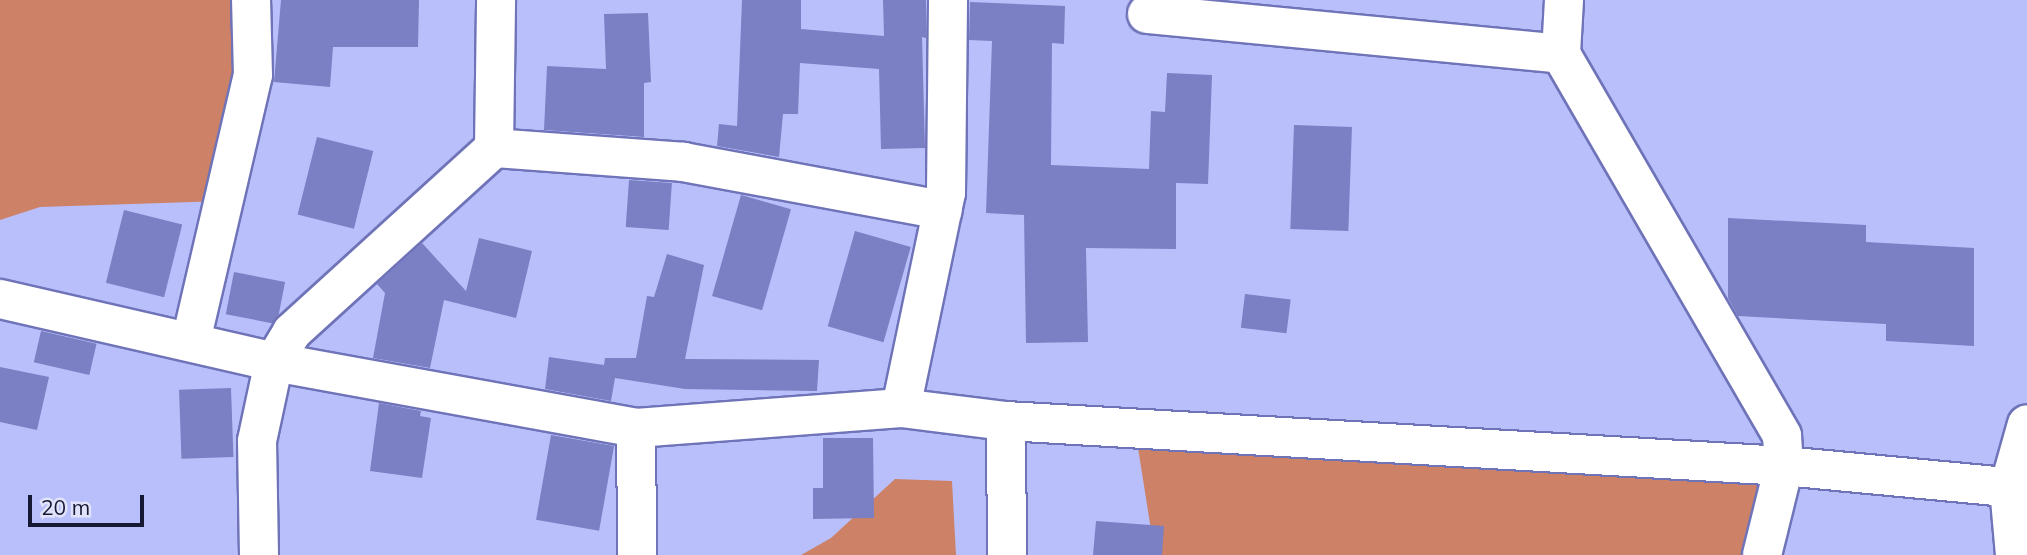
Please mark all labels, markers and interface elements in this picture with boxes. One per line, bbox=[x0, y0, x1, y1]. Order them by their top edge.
scale bar bbox=[32, 482, 147, 526]
text: 20 m bbox=[41, 494, 90, 520]

